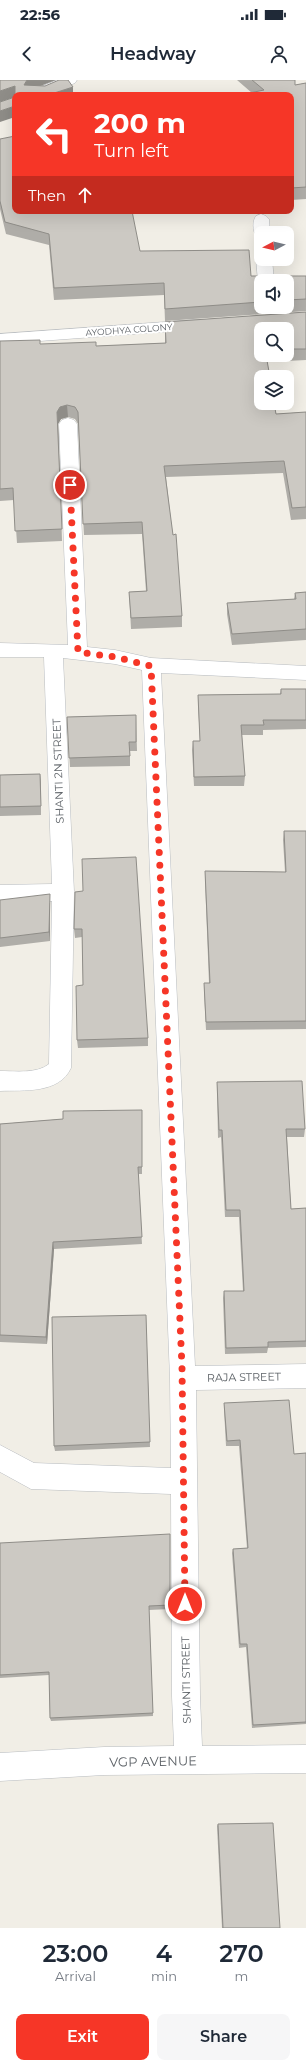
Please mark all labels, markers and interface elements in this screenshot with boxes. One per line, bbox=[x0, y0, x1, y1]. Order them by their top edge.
text: 22:56 bbox=[20, 5, 60, 24]
icon: back bbox=[16, 43, 38, 65]
text: Headway bbox=[110, 43, 196, 65]
icon: person bbox=[268, 43, 290, 65]
text: 200 m bbox=[94, 106, 186, 140]
icon: left bbox=[28, 108, 80, 160]
text: Turn left bbox=[94, 140, 169, 162]
icon: ahead bbox=[74, 184, 96, 206]
text: Then bbox=[28, 186, 66, 205]
north arrow bbox=[254, 226, 294, 266]
map controls bbox=[254, 226, 294, 410]
button: sound bbox=[254, 274, 294, 314]
street label: AYODHYA COLONY bbox=[85, 321, 173, 338]
button: search bbox=[254, 322, 294, 362]
button: layers bbox=[254, 370, 294, 410]
pin bbox=[53, 468, 87, 502]
icon: arrive bbox=[59, 474, 81, 496]
street label: SHANTI 2N STREET bbox=[49, 718, 67, 824]
street label: RAJA STREET bbox=[207, 1369, 282, 1385]
position arrow bbox=[164, 1583, 206, 1625]
street label: SHANTI STREET bbox=[178, 1636, 194, 1724]
street label: VGP AVENUE bbox=[109, 1752, 197, 1770]
text: 23:00 bbox=[42, 1939, 109, 1968]
text: 4 bbox=[156, 1939, 172, 1968]
text: 270 bbox=[219, 1939, 264, 1968]
text: Arrival bbox=[55, 1968, 96, 1984]
text: min bbox=[151, 1968, 177, 1984]
text: m bbox=[235, 1968, 248, 1984]
button: Exit bbox=[16, 2014, 149, 2060]
button: Share bbox=[157, 2014, 290, 2060]

